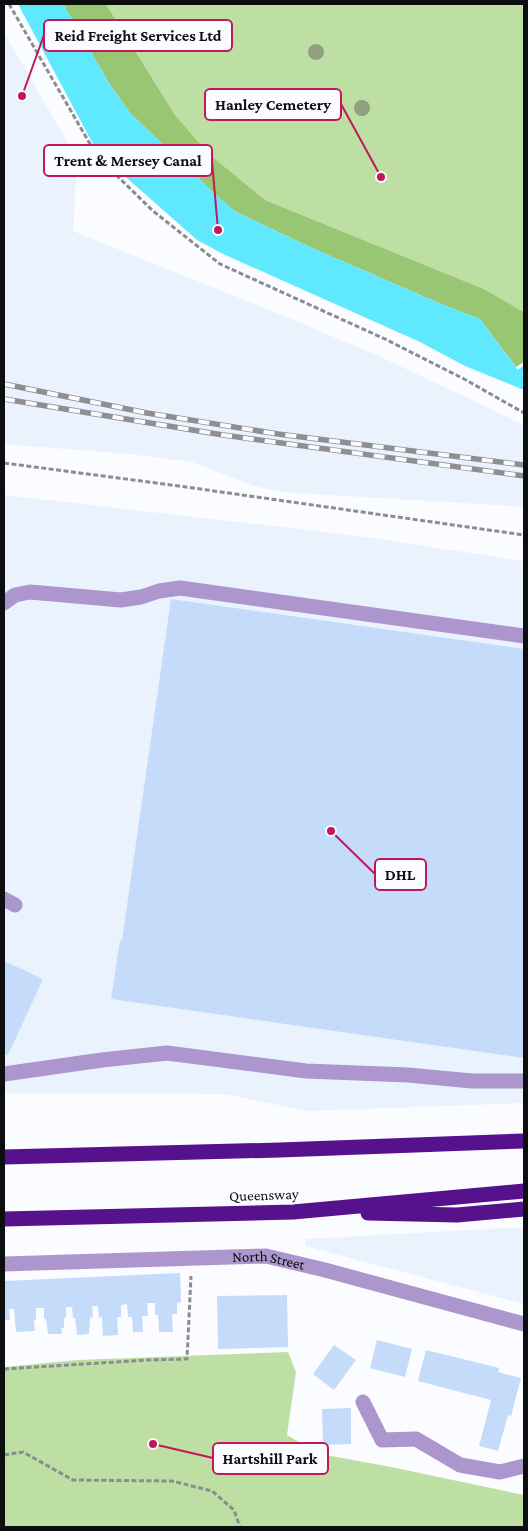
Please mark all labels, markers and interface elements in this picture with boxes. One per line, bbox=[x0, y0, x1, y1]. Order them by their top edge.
callout: Reid Freight Services Ltd bbox=[44, 20, 232, 51]
text: Reid Freight Services Ltd bbox=[54, 27, 222, 44]
callout: Hanley Cemetery bbox=[205, 89, 341, 120]
text: Hanley Cemetery bbox=[215, 96, 331, 113]
callout: Trent & Mersey Canal bbox=[44, 145, 212, 176]
text: Trent & Mersey Canal bbox=[54, 152, 202, 169]
callout: DHL bbox=[375, 859, 426, 890]
text: DHL bbox=[385, 866, 416, 883]
street label: Queensway bbox=[229, 1186, 299, 1205]
street label: North Street bbox=[232, 1248, 307, 1273]
callout: Hartshill Park bbox=[213, 1443, 328, 1474]
text: Hartshill Park bbox=[223, 1450, 318, 1467]

